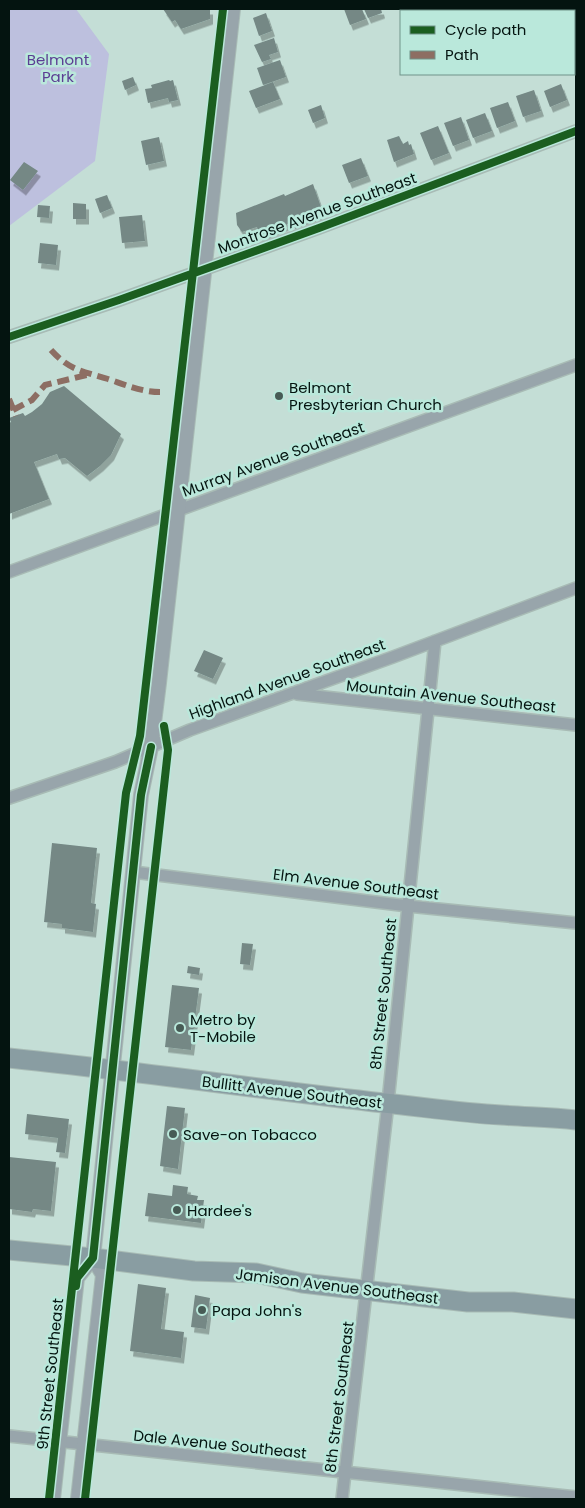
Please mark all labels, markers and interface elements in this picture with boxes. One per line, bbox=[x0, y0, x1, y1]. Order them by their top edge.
legend bbox=[400, 10, 575, 75]
text: Cycle path bbox=[445, 19, 526, 40]
text: Path bbox=[445, 44, 479, 65]
park label: Belmont Park bbox=[27, 49, 89, 87]
street label: Montrose Avenue Southeast bbox=[215, 167, 419, 259]
place label: Belmont Presbyterian Church bbox=[289, 377, 442, 415]
marker: Belmont Presbyterian Church bbox=[273, 390, 285, 402]
street label: Murray Avenue Southeast bbox=[179, 416, 367, 502]
street label: Highland Avenue Southeast bbox=[186, 634, 388, 724]
street label: Mountain Avenue Southeast bbox=[345, 675, 557, 717]
street label: Elm Avenue Southeast bbox=[272, 863, 440, 905]
street label: 8th Street Southeast bbox=[365, 917, 401, 1071]
place label: Metro by T-Mobile bbox=[190, 1009, 256, 1047]
marker: Metro by T-Mobile bbox=[174, 1022, 186, 1034]
street label: Bullitt Avenue Southeast bbox=[201, 1071, 383, 1113]
place label: Save-on Tobacco bbox=[183, 1124, 317, 1145]
marker: Save-on Tobacco bbox=[167, 1128, 179, 1140]
place label: Hardee's bbox=[187, 1200, 252, 1221]
marker: Hardee's bbox=[171, 1204, 183, 1216]
street label: Jamison Avenue Southeast bbox=[234, 1263, 440, 1309]
street label: 9th Street Southeast bbox=[32, 1297, 68, 1451]
place label: Papa John's bbox=[212, 1300, 302, 1321]
marker: Papa John's bbox=[196, 1304, 208, 1316]
street label: 8th Street Southeast bbox=[319, 1320, 359, 1474]
street label: Dale Avenue Southeast bbox=[132, 1424, 308, 1464]

